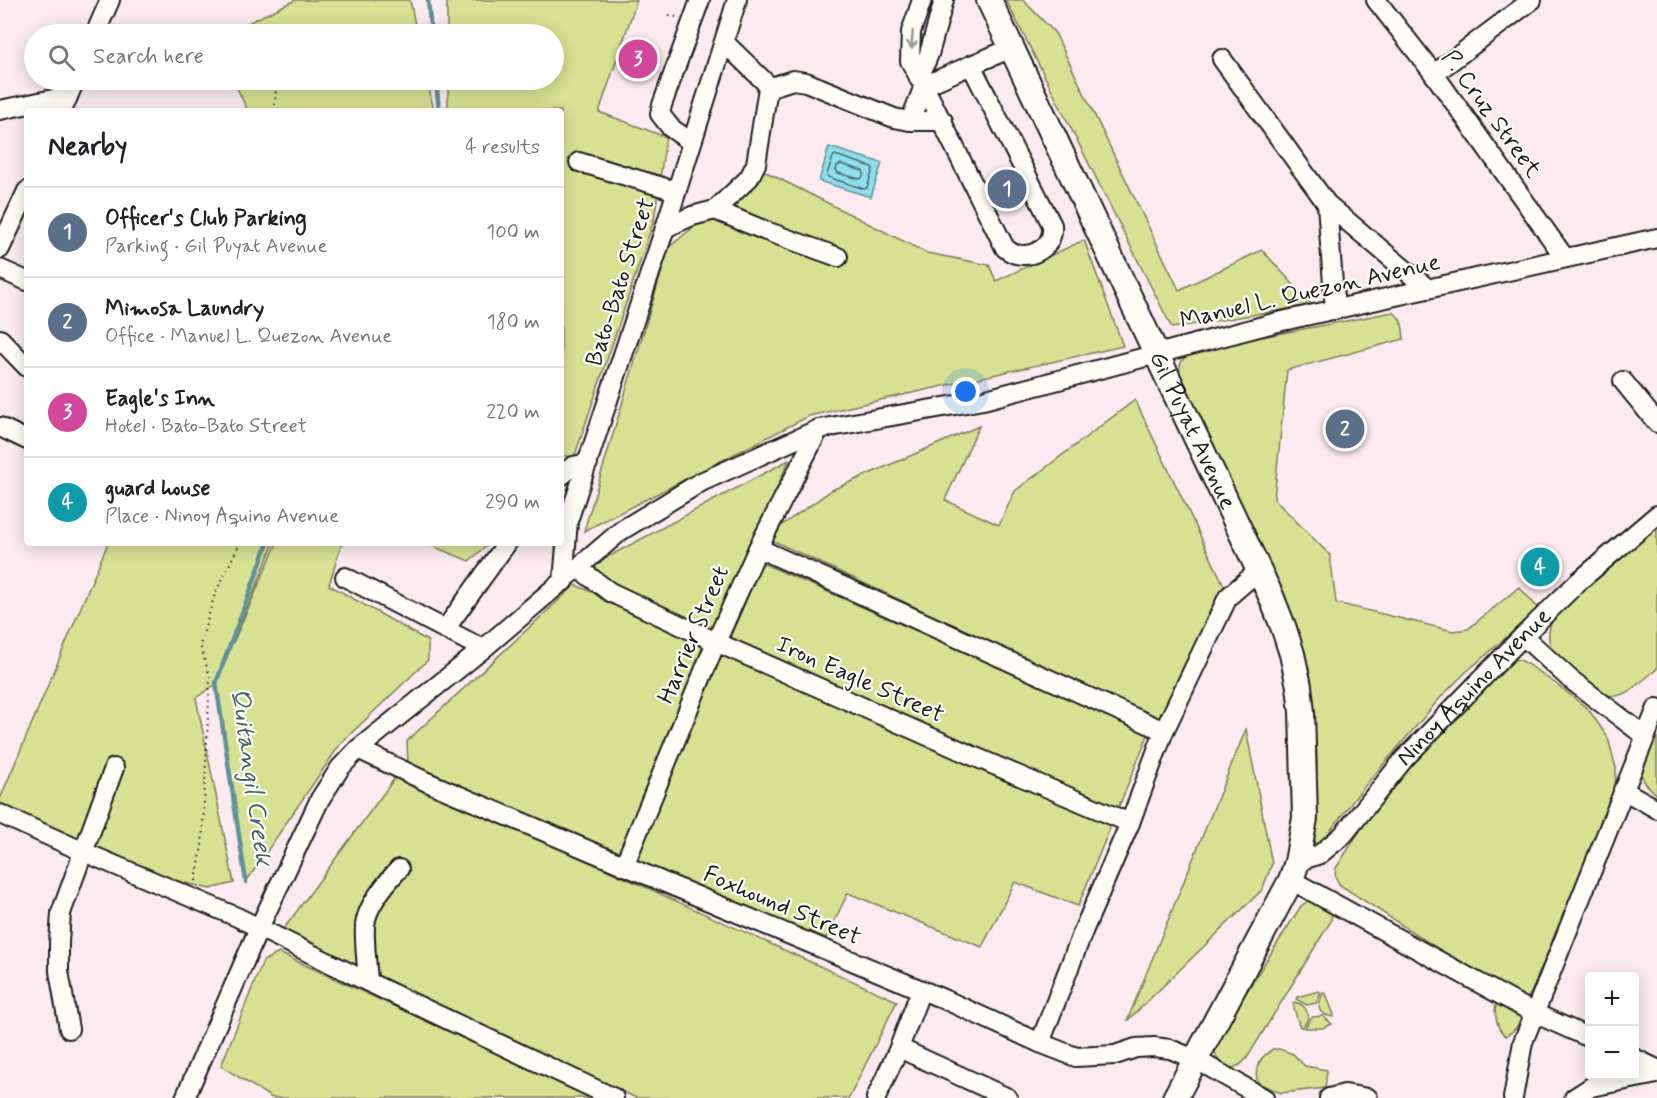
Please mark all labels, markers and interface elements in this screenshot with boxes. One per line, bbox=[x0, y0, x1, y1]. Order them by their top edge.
search box bbox=[24, 24, 564, 90]
one-way arrow bbox=[906, 29, 917, 49]
pin: 3 bbox=[618, 36, 658, 82]
icon: search bbox=[45, 41, 78, 74]
text: Search here bbox=[93, 43, 204, 71]
street label: P. Cruz Street bbox=[1434, 44, 1548, 184]
text: Nearby bbox=[48, 130, 127, 164]
text: 4 results bbox=[465, 134, 540, 161]
pin: 1 bbox=[988, 166, 1026, 212]
street label: Bato-Bato Street bbox=[579, 194, 663, 370]
text: Officer's Club Parking bbox=[105, 205, 307, 233]
text: 1 bbox=[63, 219, 72, 246]
text: 100 m bbox=[486, 219, 540, 246]
text: Parking · Gil Puyat Avenue bbox=[105, 233, 327, 260]
street label: Manuel L. Quezon Avenue bbox=[1177, 247, 1443, 337]
text: Mimosa Laundry bbox=[105, 295, 264, 323]
text: 2 bbox=[63, 309, 72, 336]
text: 180 m bbox=[487, 309, 540, 336]
text: Office · Manuel L. Quezon Avenue bbox=[105, 323, 392, 350]
street label: Gil Puyat Avenue bbox=[1142, 346, 1243, 515]
your location bbox=[951, 377, 980, 406]
text: Eagle's Inn bbox=[105, 385, 215, 413]
text: 3 bbox=[63, 399, 72, 426]
text: 220 m bbox=[486, 399, 540, 426]
pin: 2 bbox=[1326, 406, 1364, 452]
text: Hotel · Bato-Bato Street bbox=[105, 413, 307, 440]
text: guard house bbox=[105, 475, 210, 503]
text: 4 bbox=[62, 489, 73, 516]
text: 290 m bbox=[485, 489, 540, 516]
text: Place · Ninoy Aquino Avenue bbox=[105, 503, 339, 530]
pin: 4 bbox=[1520, 544, 1560, 590]
street label: Harrier Street bbox=[651, 561, 737, 709]
street label: Ninoy Aquino Avenue bbox=[1390, 601, 1558, 773]
street label: Iron Eagle Street bbox=[771, 629, 949, 731]
water label: Quitangil Creek bbox=[222, 686, 281, 870]
street label: Foxhound Street bbox=[699, 859, 865, 953]
map controls bbox=[1585, 972, 1639, 1080]
button: + bbox=[1585, 972, 1639, 1026]
button: − bbox=[1585, 1026, 1639, 1080]

